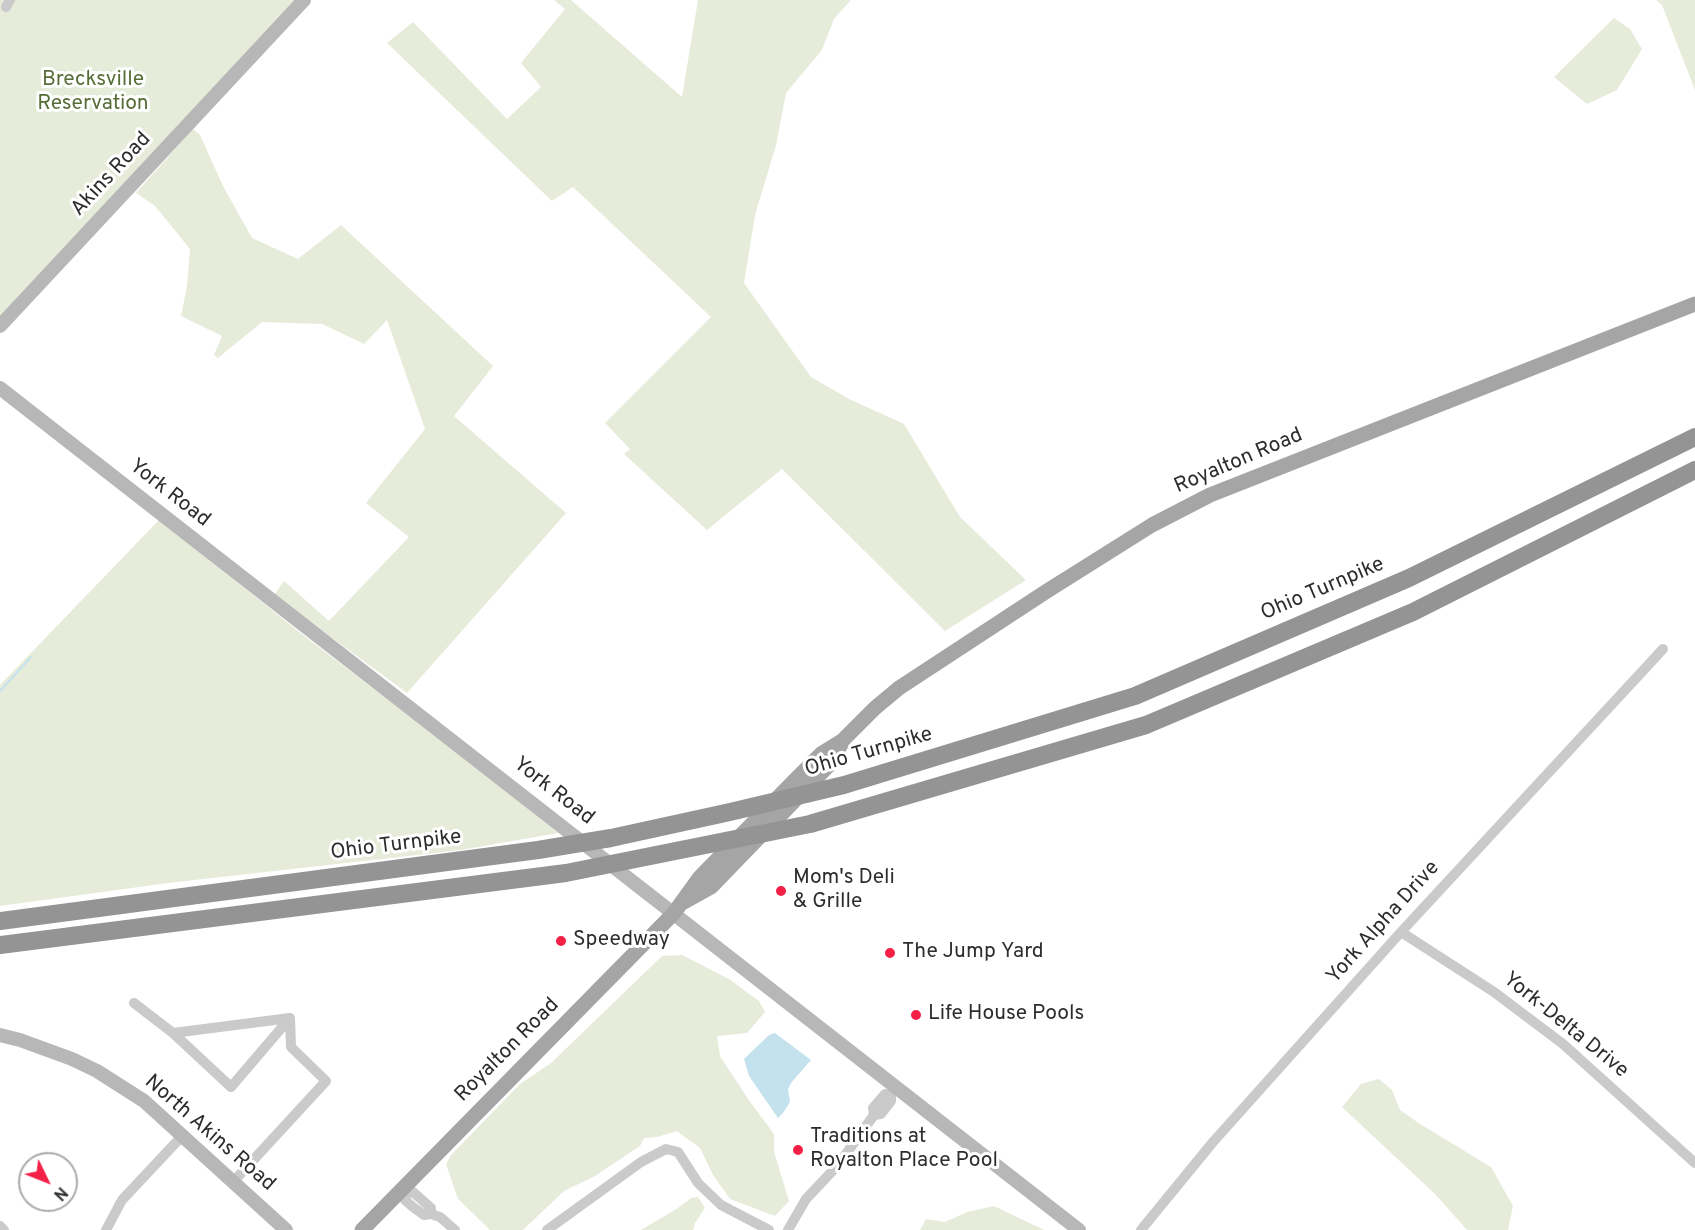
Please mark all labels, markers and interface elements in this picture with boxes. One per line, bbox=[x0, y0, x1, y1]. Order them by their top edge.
park label: Brecksville Reservation bbox=[37, 68, 149, 118]
street label: Akins Road bbox=[67, 128, 157, 222]
street label: Royalton Road bbox=[1171, 424, 1307, 500]
street label: York Road bbox=[123, 455, 215, 533]
street label: Ohio Turnpike bbox=[1257, 553, 1389, 627]
street label: Ohio Turnpike bbox=[802, 723, 936, 783]
street label: York Road bbox=[507, 753, 599, 831]
street label: Ohio Turnpike bbox=[329, 825, 463, 867]
street label: York Alpha Drive bbox=[1322, 856, 1446, 990]
place label: Mom's Deli & Grille bbox=[793, 866, 895, 916]
marker: Mom's Deli & Grille bbox=[774, 884, 788, 898]
place label: Speedway bbox=[573, 928, 670, 954]
marker: Speedway bbox=[554, 934, 568, 948]
place label: The Jump Yard bbox=[902, 940, 1044, 966]
marker: The Jump Yard bbox=[883, 946, 897, 960]
street label: York-Delta Drive bbox=[1497, 968, 1633, 1084]
street label: Royalton Road bbox=[451, 994, 565, 1108]
place label: Life House Pools bbox=[928, 1002, 1084, 1028]
marker: Life House Pools bbox=[909, 1008, 923, 1022]
street label: North Akins Road bbox=[138, 1070, 280, 1198]
place label: Traditions at Royalton Place Pool bbox=[810, 1125, 998, 1175]
marker: Traditions at Royalton Place Pool bbox=[791, 1143, 805, 1157]
north arrow bbox=[18, 1152, 78, 1212]
text: N bbox=[48, 1182, 71, 1204]

